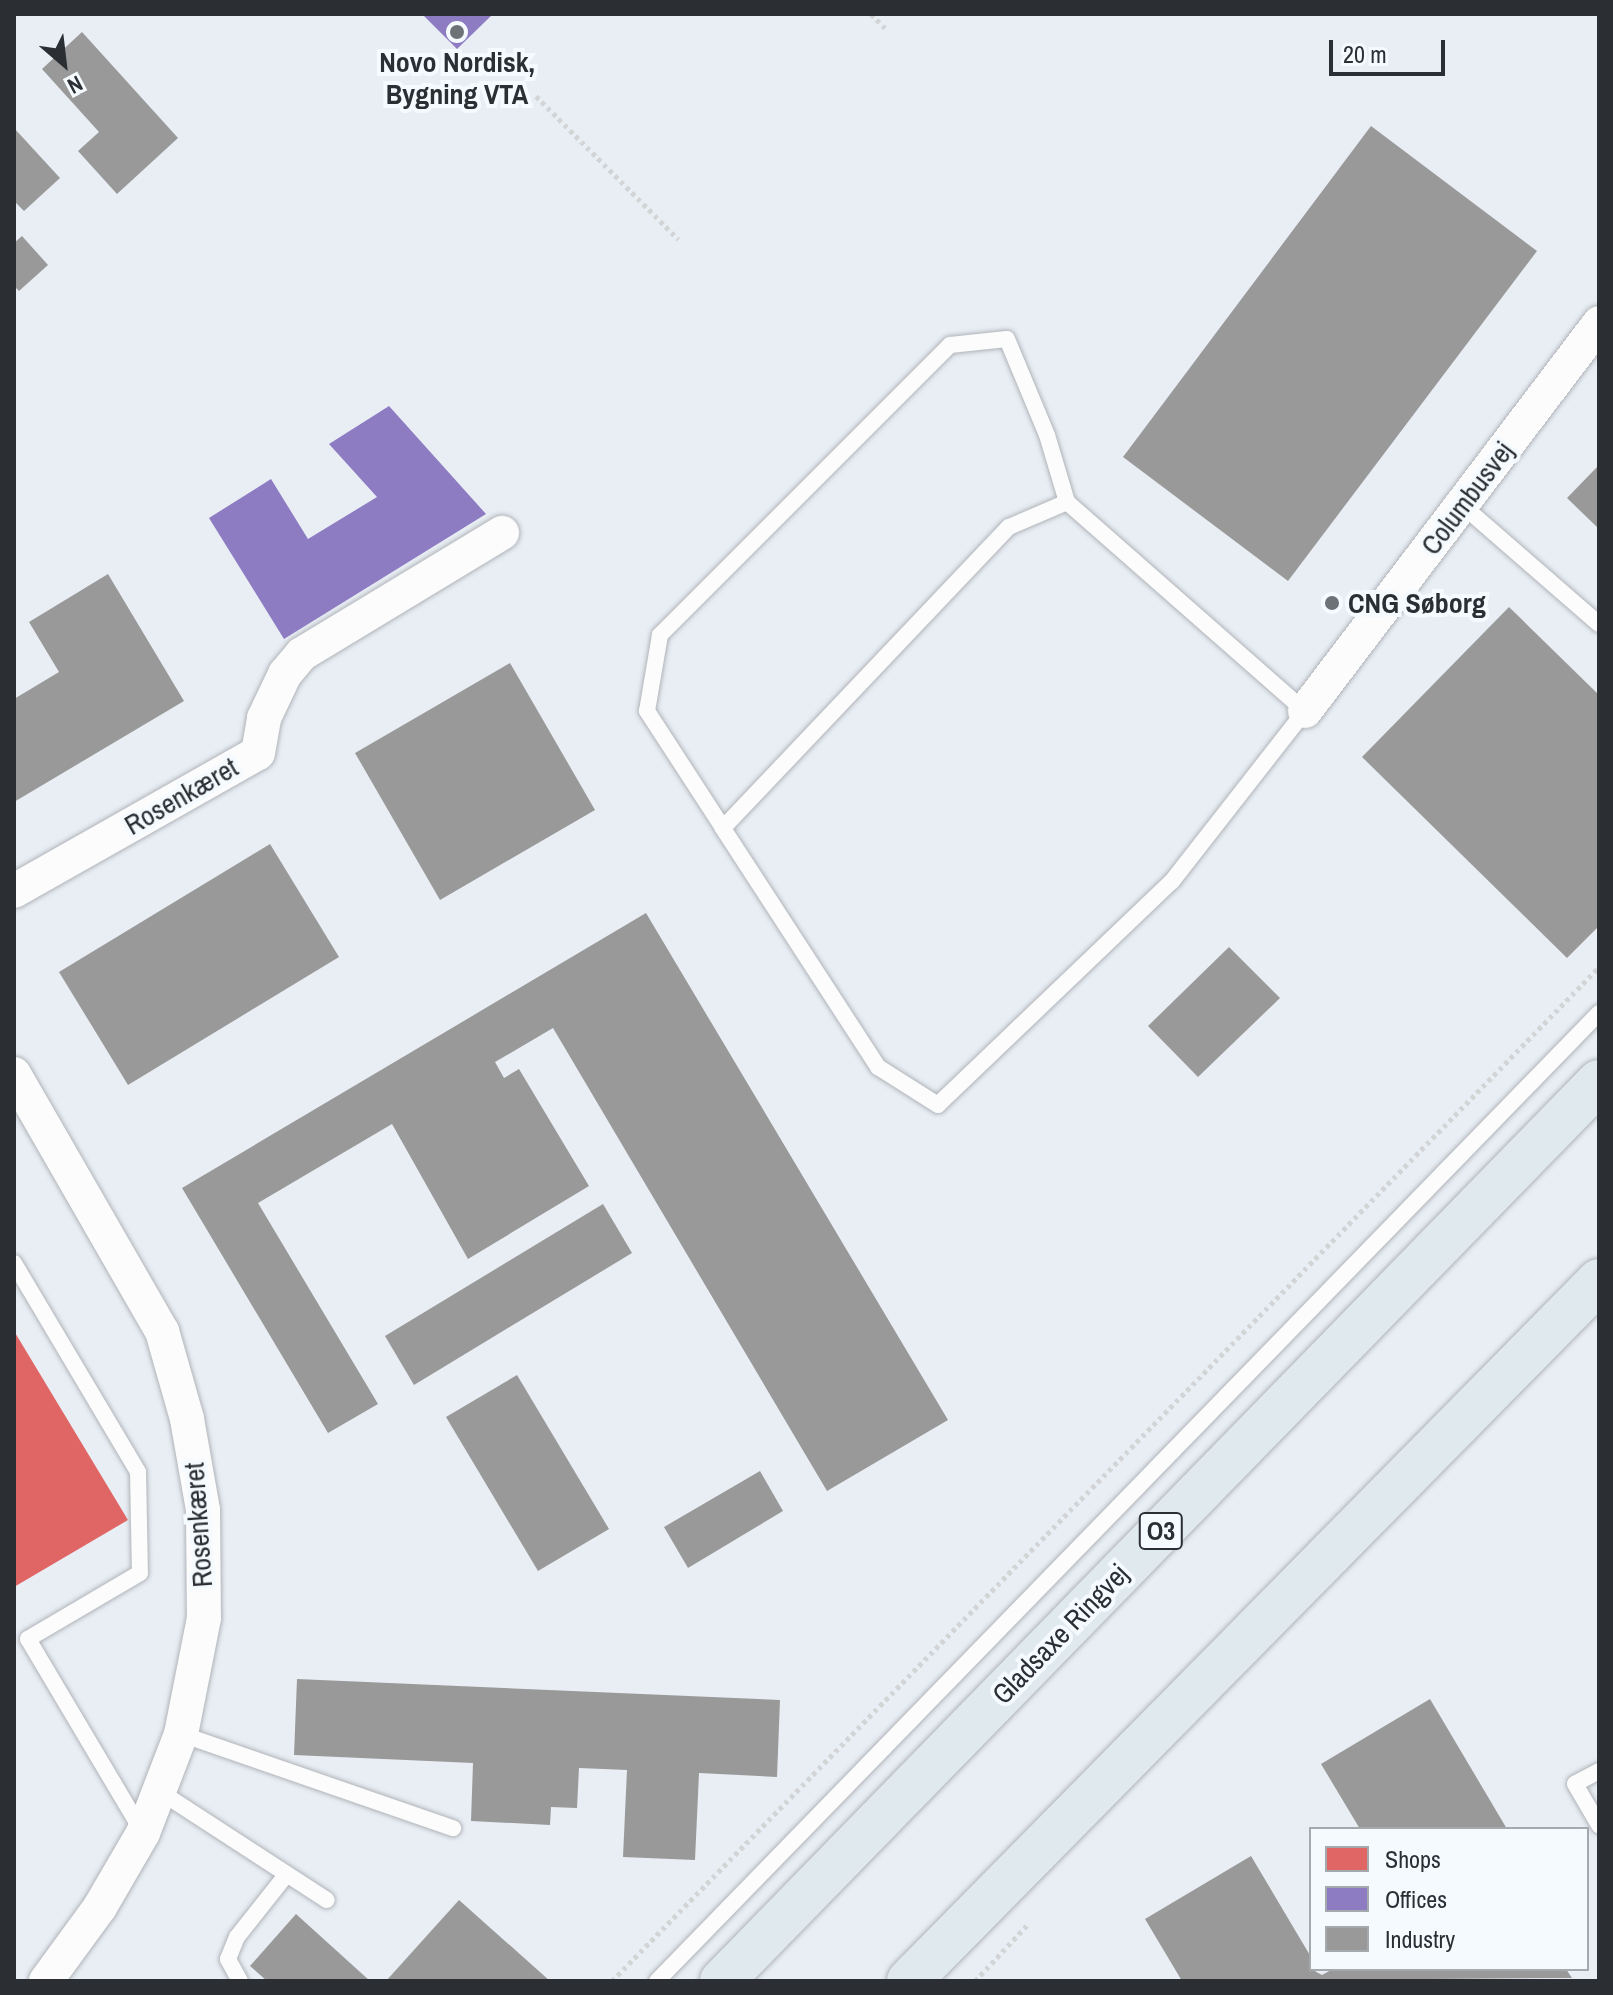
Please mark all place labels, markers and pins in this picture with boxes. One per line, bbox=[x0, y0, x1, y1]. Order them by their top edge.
marker: Novo Nordisk, Bygning VTA bbox=[448, 23, 466, 41]
place label: Novo Nordisk, Bygning VTA bbox=[379, 45, 535, 111]
place label: CNG Søborg bbox=[1348, 586, 1486, 620]
marker: CNG Søborg bbox=[1323, 594, 1341, 612]

